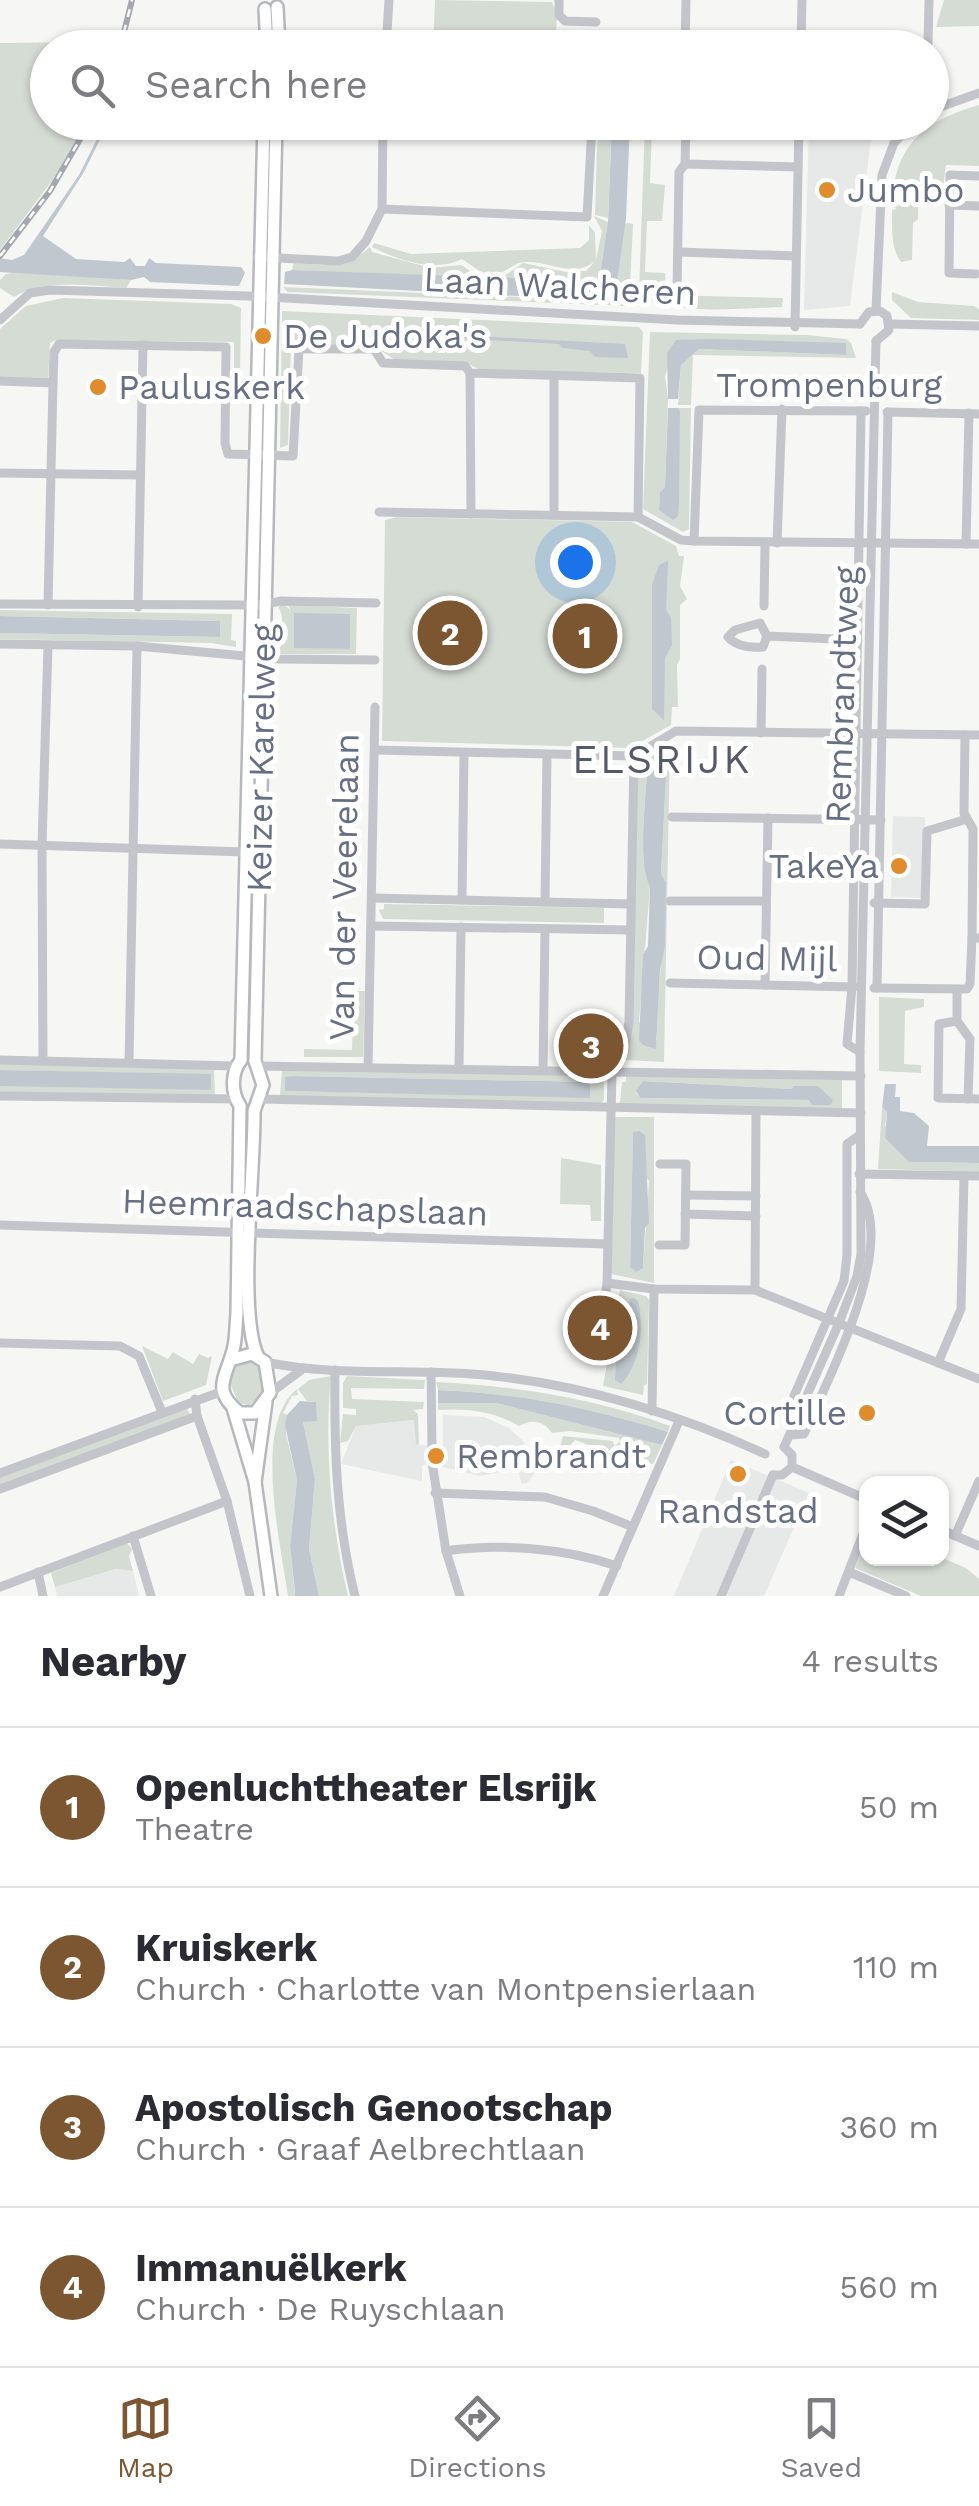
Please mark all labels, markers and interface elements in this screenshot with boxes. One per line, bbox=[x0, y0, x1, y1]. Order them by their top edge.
search box bbox=[30, 30, 949, 140]
icon: search bbox=[65, 58, 120, 113]
text: Search here bbox=[145, 63, 368, 107]
place label: Jumbo bbox=[847, 169, 964, 211]
marker: Jumbo bbox=[816, 179, 838, 201]
street label: Laan Walcheren bbox=[423, 258, 697, 314]
place label: De Judoka's bbox=[283, 315, 487, 357]
marker: De Judoka's bbox=[252, 325, 274, 347]
street label: Trompenburg bbox=[716, 364, 942, 406]
place label: Pauluskerk bbox=[118, 366, 305, 408]
marker: Pauluskerk bbox=[87, 376, 109, 398]
your location bbox=[550, 537, 601, 588]
street label: Rembrandtweg bbox=[817, 565, 867, 824]
pin: 2 bbox=[418, 596, 482, 670]
pin: 1 bbox=[552, 598, 618, 674]
street label: Keizer Karelweg bbox=[238, 623, 284, 893]
street label: Van der Veerelaan bbox=[320, 733, 368, 1041]
district label: ELSRIJK bbox=[572, 736, 752, 783]
place label: TakeYa bbox=[768, 845, 879, 887]
marker: TakeYa bbox=[888, 855, 910, 877]
street label: Oud Mijl bbox=[696, 936, 838, 980]
pin: 3 bbox=[558, 1008, 624, 1084]
street label: Heemraadschapslaan bbox=[121, 1180, 489, 1234]
pin: 4 bbox=[568, 1290, 632, 1366]
place label: Cortille bbox=[723, 1392, 847, 1434]
marker: Cortille bbox=[856, 1402, 878, 1424]
place label: Rembrandt bbox=[456, 1435, 646, 1477]
marker: Rembrandt bbox=[425, 1445, 447, 1467]
marker: Randstad bbox=[727, 1463, 749, 1485]
map controls bbox=[859, 1476, 949, 1566]
button: layers bbox=[859, 1476, 949, 1566]
place label: Randstad bbox=[657, 1490, 819, 1532]
text: Nearby bbox=[40, 1637, 187, 1686]
text: 4 results bbox=[801, 1642, 939, 1680]
text: Openluchttheater Elsrijk bbox=[135, 1766, 596, 1810]
text: 1 bbox=[66, 1788, 79, 1826]
text: 50 m bbox=[859, 1788, 939, 1826]
text: Theatre bbox=[135, 1810, 254, 1848]
text: Kruiskerk bbox=[135, 1926, 317, 1970]
text: 2 bbox=[63, 1948, 82, 1986]
text: 110 m bbox=[853, 1948, 939, 1986]
text: Church · Charlotte van Montpensierlaan bbox=[135, 1970, 756, 2008]
text: Apostolisch Genootschap bbox=[135, 2086, 613, 2130]
text: 3 bbox=[63, 2108, 82, 2146]
text: 360 m bbox=[840, 2108, 939, 2146]
text: Church · Graaf Aelbrechtlaan bbox=[135, 2130, 586, 2168]
text: Immanuëlkerk bbox=[135, 2246, 407, 2290]
text: 4 bbox=[62, 2268, 83, 2306]
text: 560 m bbox=[840, 2268, 939, 2306]
text: Church · De Ruyschlaan bbox=[135, 2290, 505, 2328]
tab: Map bbox=[117, 2391, 174, 2484]
tab: Directions bbox=[408, 2391, 547, 2484]
tab: Saved bbox=[781, 2391, 862, 2484]

